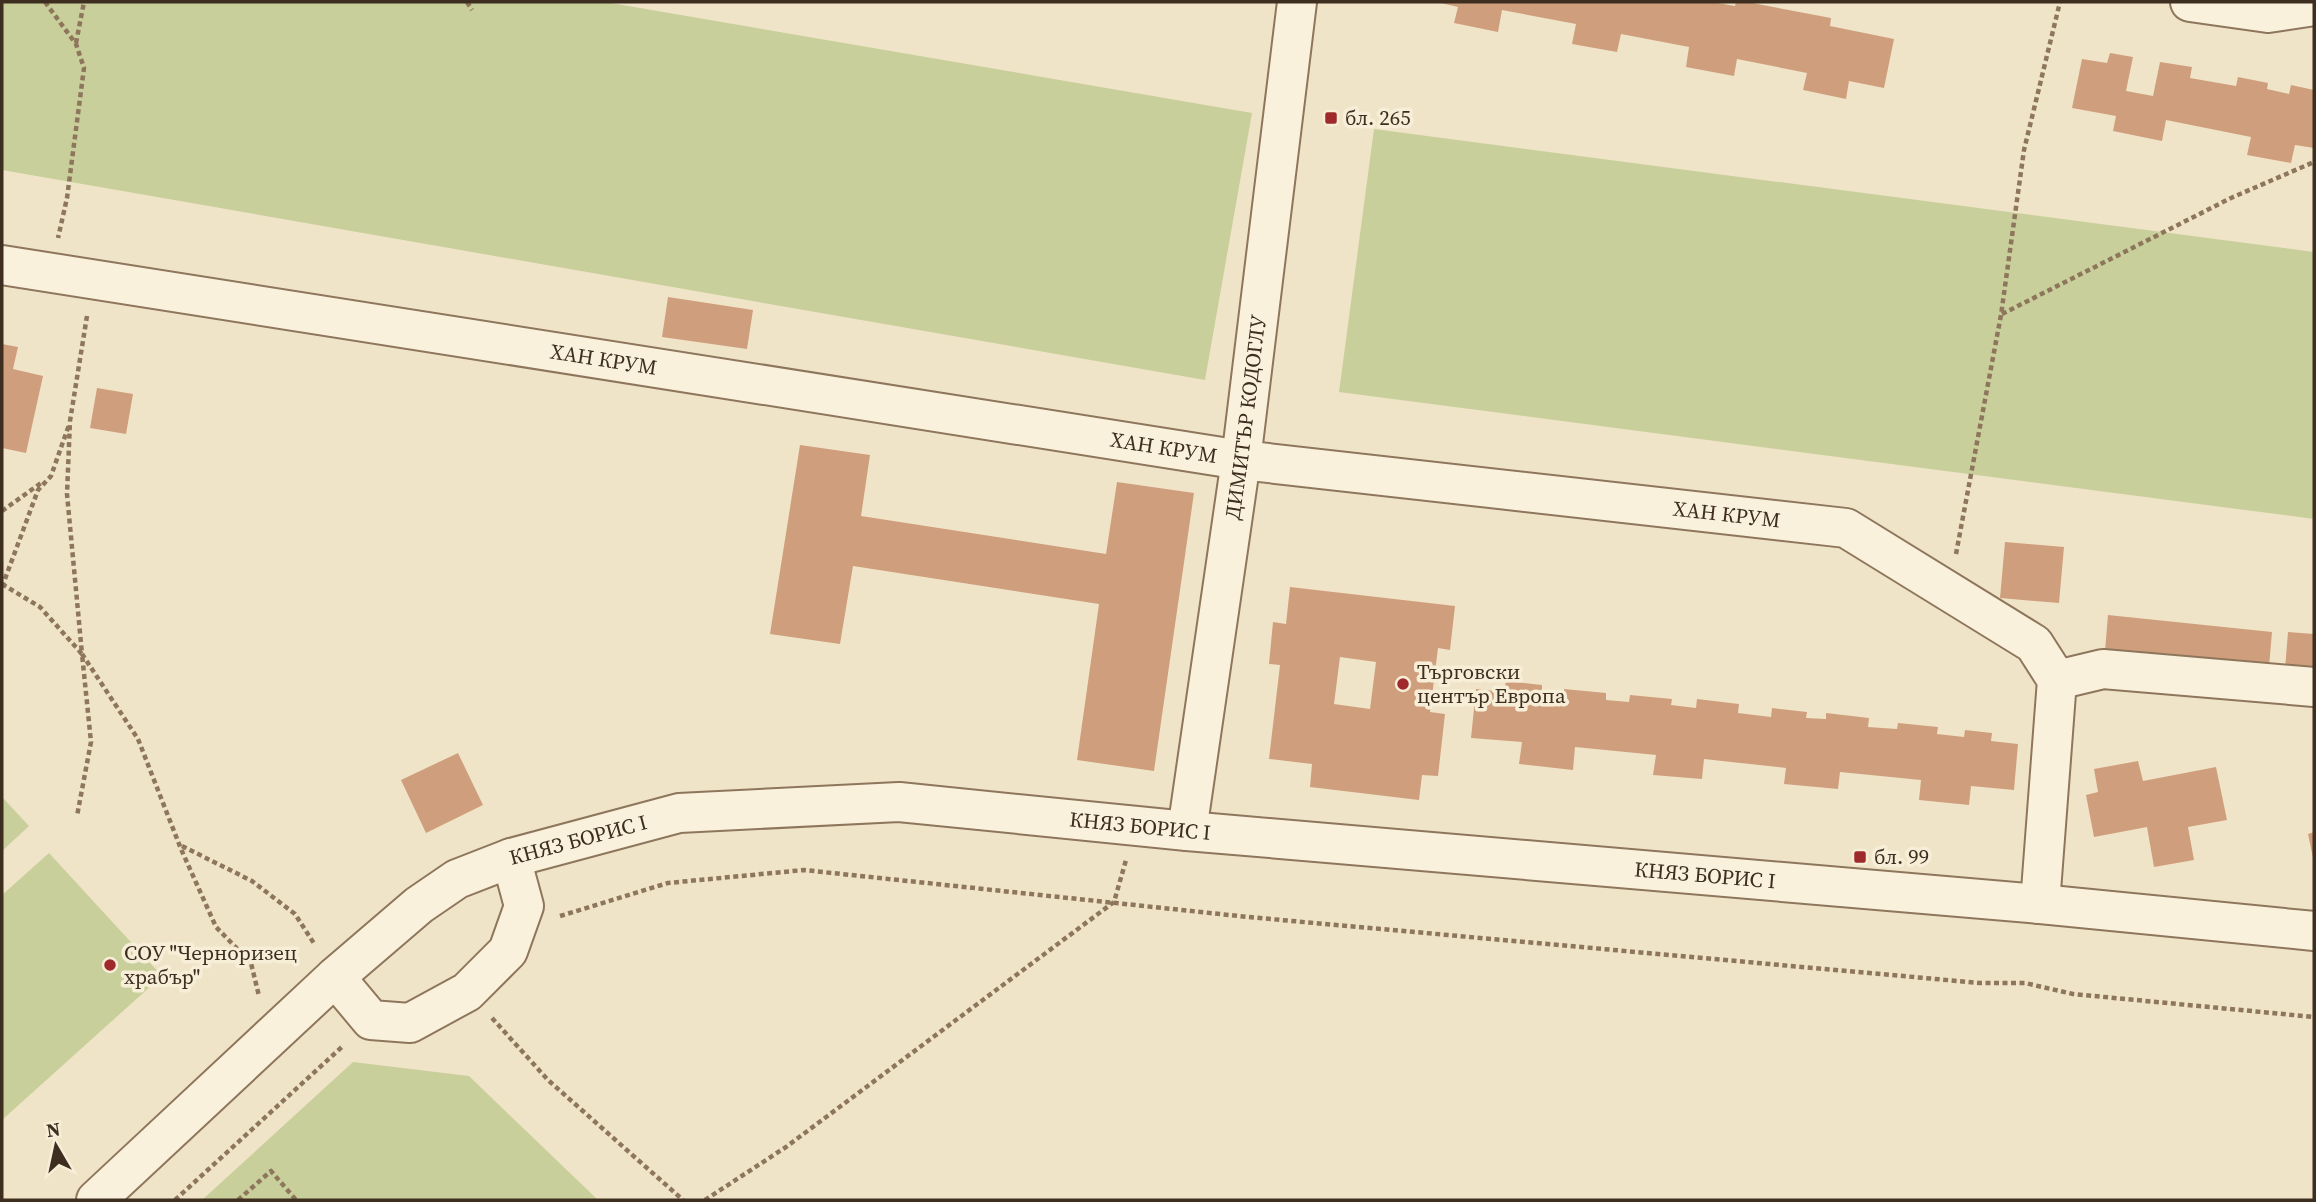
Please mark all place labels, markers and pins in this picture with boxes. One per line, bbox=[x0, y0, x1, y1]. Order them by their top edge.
place label: бл. 265 bbox=[1345, 103, 1411, 132]
marker: бл. 265 bbox=[1323, 110, 1339, 126]
place label: Търговски център Европа bbox=[1417, 657, 1566, 710]
marker: Търговски център Европа bbox=[1395, 676, 1411, 692]
place label: бл. 99 bbox=[1874, 842, 1929, 871]
marker: бл. 99 bbox=[1852, 849, 1868, 865]
place label: СОУ "Черноризец храбър" bbox=[124, 938, 297, 991]
marker: СОУ "Черноризец храбър" bbox=[102, 957, 118, 973]

